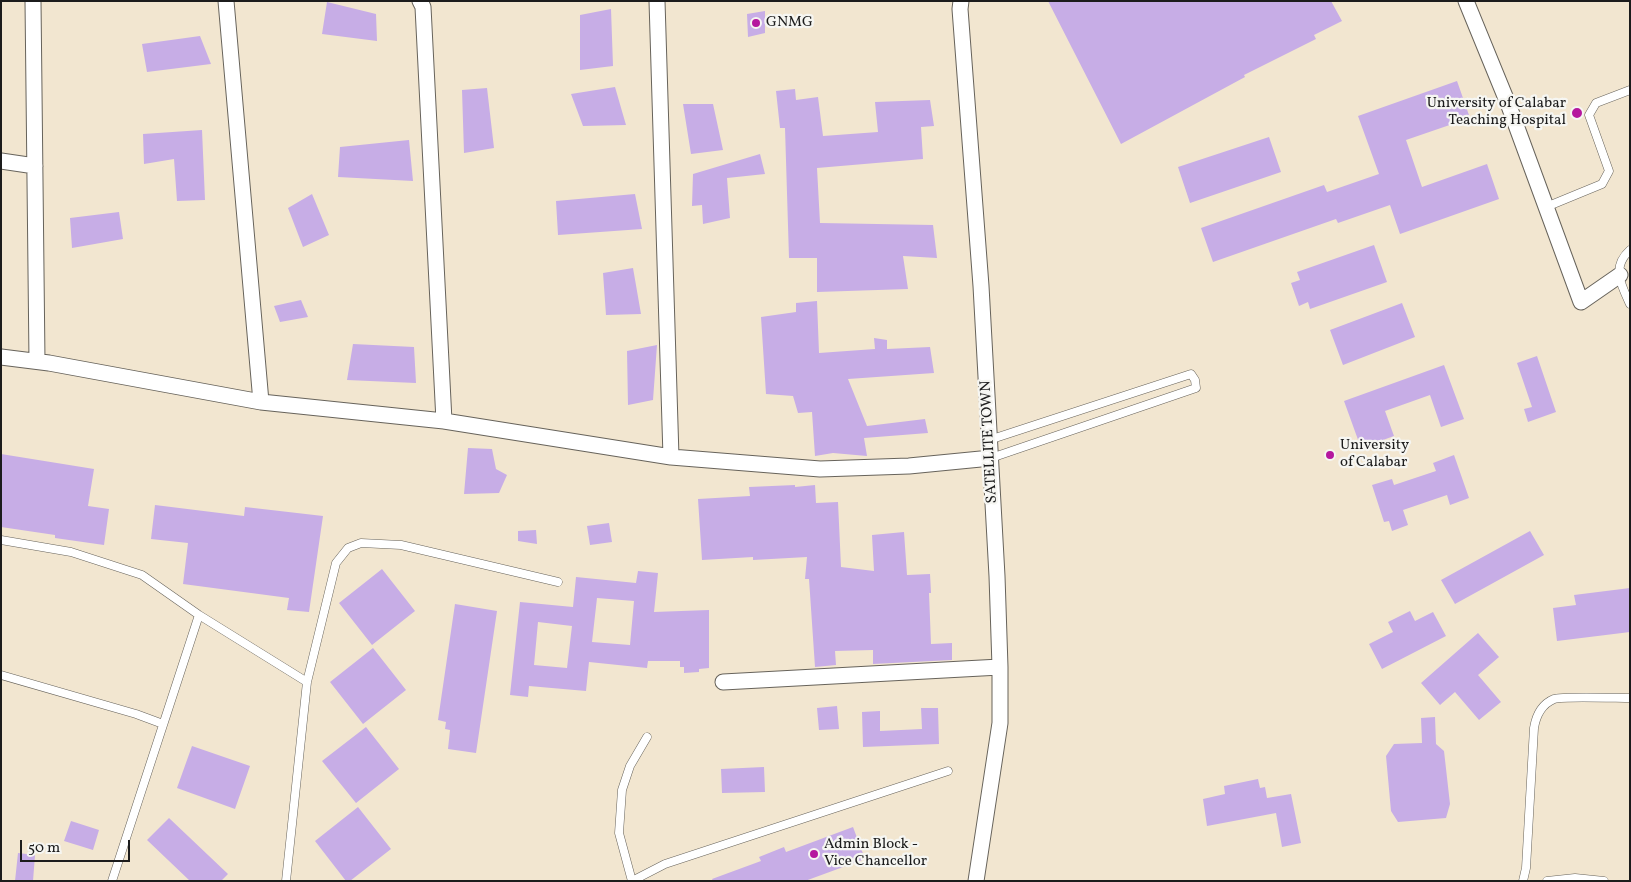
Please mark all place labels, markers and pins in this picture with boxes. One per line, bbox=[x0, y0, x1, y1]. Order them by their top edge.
place label: GNMG bbox=[766, 14, 813, 32]
marker: GNMG bbox=[750, 17, 762, 29]
place label: University of Calabar Teaching Hospital bbox=[1427, 95, 1566, 130]
marker: University of Calabar Teaching Hospital bbox=[1570, 106, 1584, 120]
place label: University of Calabar bbox=[1340, 437, 1409, 472]
marker: University of Calabar bbox=[1324, 449, 1336, 461]
place label: Admin Block - Vice Chancellor bbox=[824, 836, 927, 871]
marker: Admin Block - Vice Chancellor bbox=[808, 848, 820, 860]

